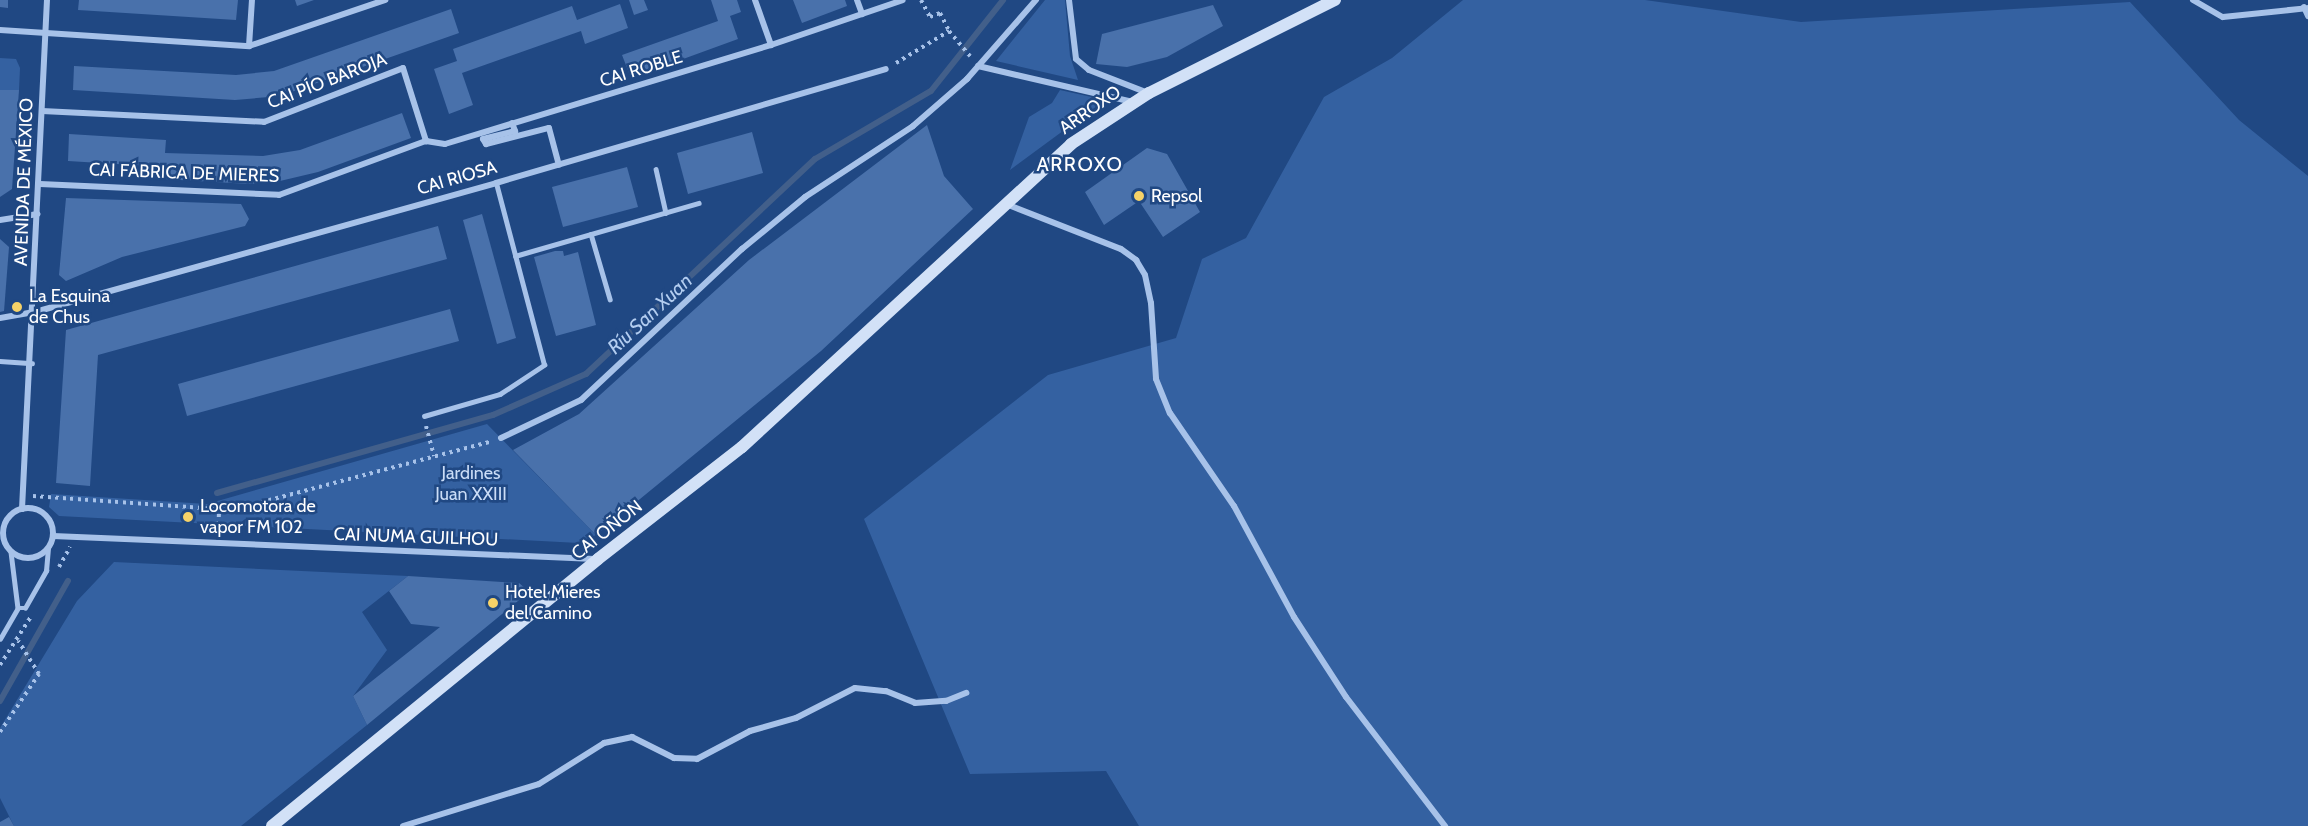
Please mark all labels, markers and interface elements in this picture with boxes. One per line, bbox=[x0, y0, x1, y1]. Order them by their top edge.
street label: CAI ROBLE bbox=[597, 46, 685, 92]
street label: CAI PÍO BAROJA bbox=[264, 48, 390, 114]
street label: ARROXO bbox=[1055, 81, 1125, 139]
street label: AVENIDA DE MÉXICO bbox=[10, 98, 38, 266]
district label: ARROXO bbox=[1036, 152, 1124, 176]
street label: CAI RIOSA bbox=[415, 156, 499, 200]
street label: CAI FÁBRICA DE MIERES bbox=[89, 159, 279, 187]
place label: Repsol bbox=[1151, 185, 1202, 207]
marker: Repsol bbox=[1132, 189, 1146, 203]
water label: Ríu San Xuan bbox=[603, 269, 697, 359]
place label: La Esquina de Chus bbox=[29, 286, 110, 328]
marker: La Esquina de Chus bbox=[10, 300, 24, 314]
park label: Jardines Juan XXIII bbox=[435, 463, 507, 506]
place label: Locomotora de vapor FM 102 bbox=[200, 496, 316, 538]
street label: CAI OÑÓN bbox=[567, 496, 647, 564]
marker: Locomotora de vapor FM 102 bbox=[181, 510, 195, 524]
street label: CAI NUMA GUILHOU bbox=[333, 523, 499, 551]
place label: Hotel Mieres del Camino bbox=[505, 582, 600, 624]
marker: Hotel Mieres del Camino bbox=[486, 596, 500, 610]

